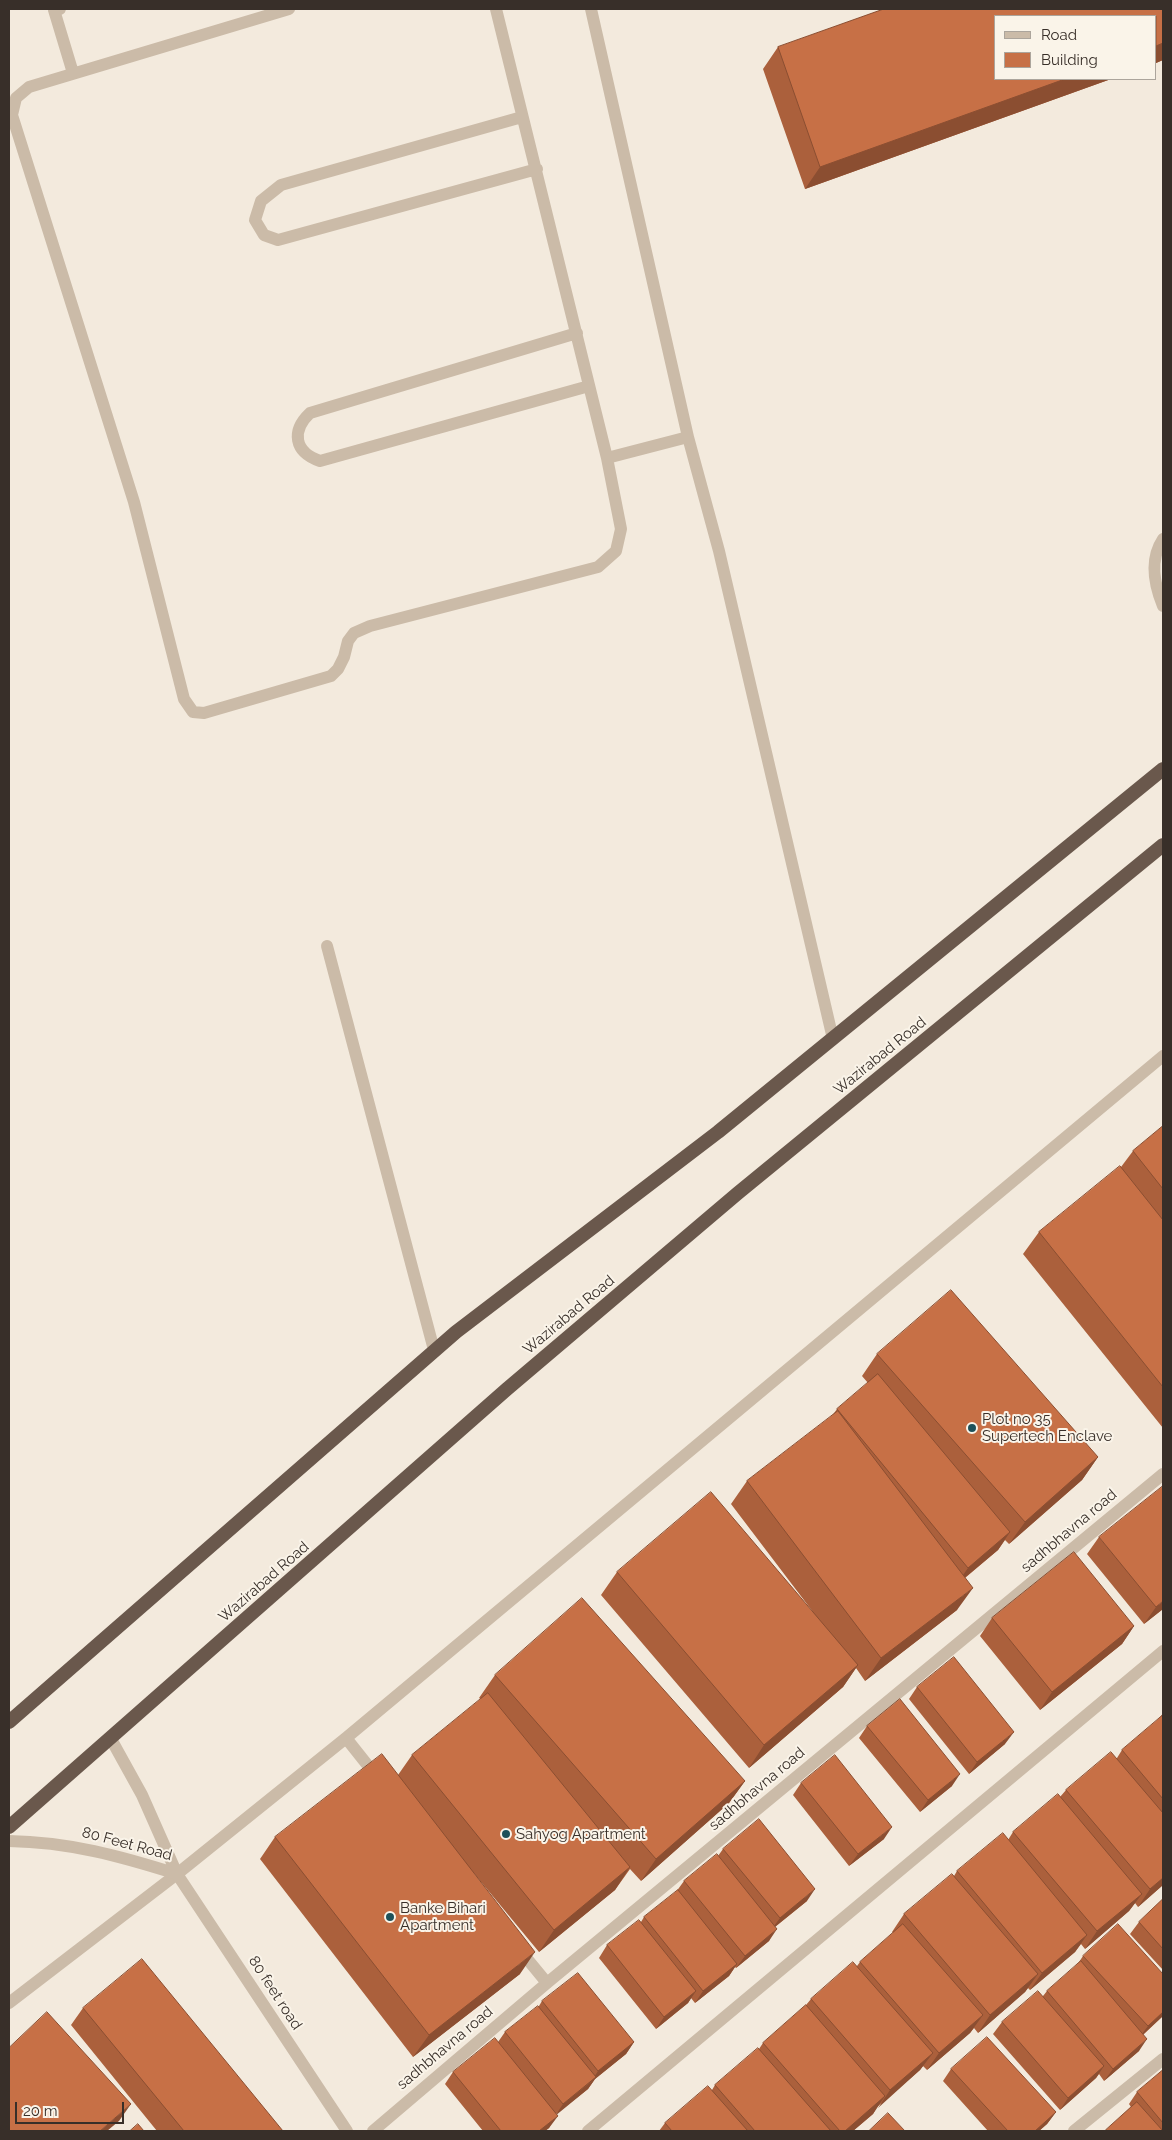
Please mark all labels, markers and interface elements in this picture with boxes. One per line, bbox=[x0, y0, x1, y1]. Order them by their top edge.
legend bbox=[994, 15, 1157, 80]
text: Road bbox=[1041, 26, 1077, 44]
text: Building bbox=[1041, 51, 1098, 69]
street label: Wazirabad Road bbox=[830, 1013, 930, 1099]
street label: Wazirabad Road bbox=[520, 1272, 618, 1358]
place label: Plot no 35 Supertech Enclave bbox=[982, 1410, 1112, 1445]
marker: Plot no 35 Supertech Enclave bbox=[966, 1422, 978, 1434]
street label: sadhbhavna road bbox=[1017, 1486, 1121, 1576]
street label: Wazirabad Road bbox=[215, 1538, 313, 1626]
street label: sadhbhavna road bbox=[705, 1744, 809, 1834]
street label: 80 Feet Road bbox=[80, 1823, 174, 1865]
place label: Sahyog Apartment bbox=[516, 1825, 646, 1843]
marker: Sahyog Apartment bbox=[500, 1828, 512, 1840]
place label: Banke Bihari Apartment bbox=[400, 1899, 486, 1934]
marker: Banke Bihari Apartment bbox=[384, 1911, 396, 1923]
street label: 80 feet road bbox=[244, 1953, 306, 2033]
street label: sadhbhavna road bbox=[393, 2003, 497, 2093]
scale bar bbox=[18, 2092, 126, 2124]
text: 20 m bbox=[23, 2102, 58, 2120]

